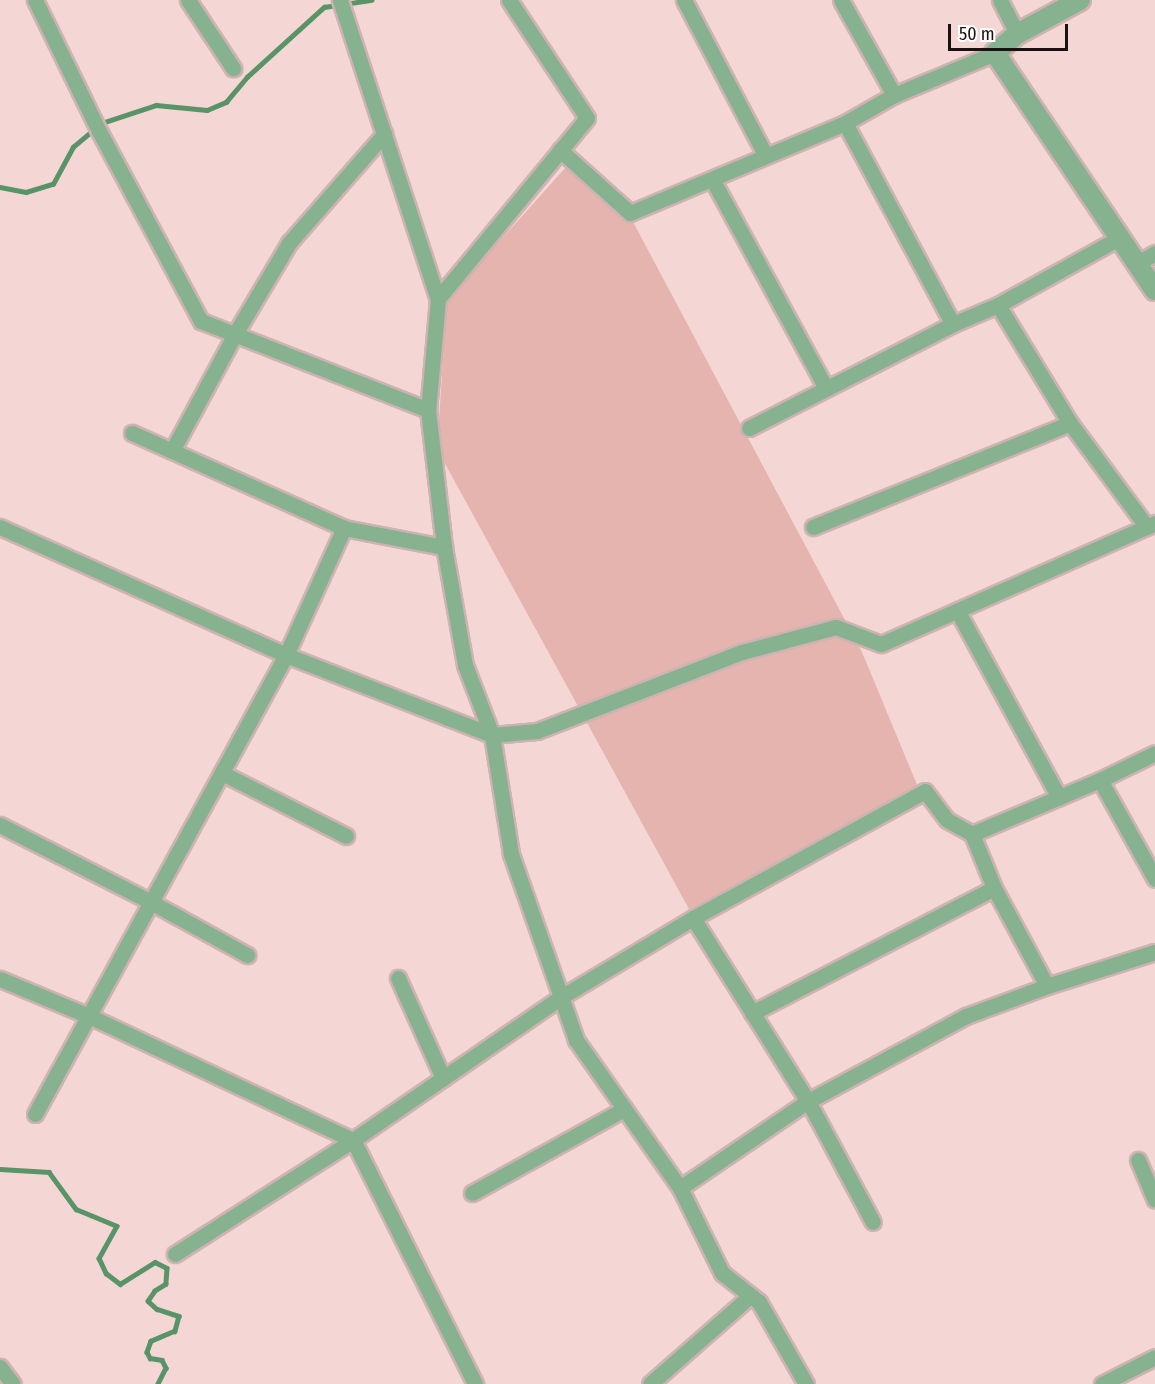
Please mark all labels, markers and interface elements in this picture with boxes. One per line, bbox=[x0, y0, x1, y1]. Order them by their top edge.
scale bar bbox=[951, 12, 1071, 50]
text: 50 m bbox=[959, 23, 995, 45]

